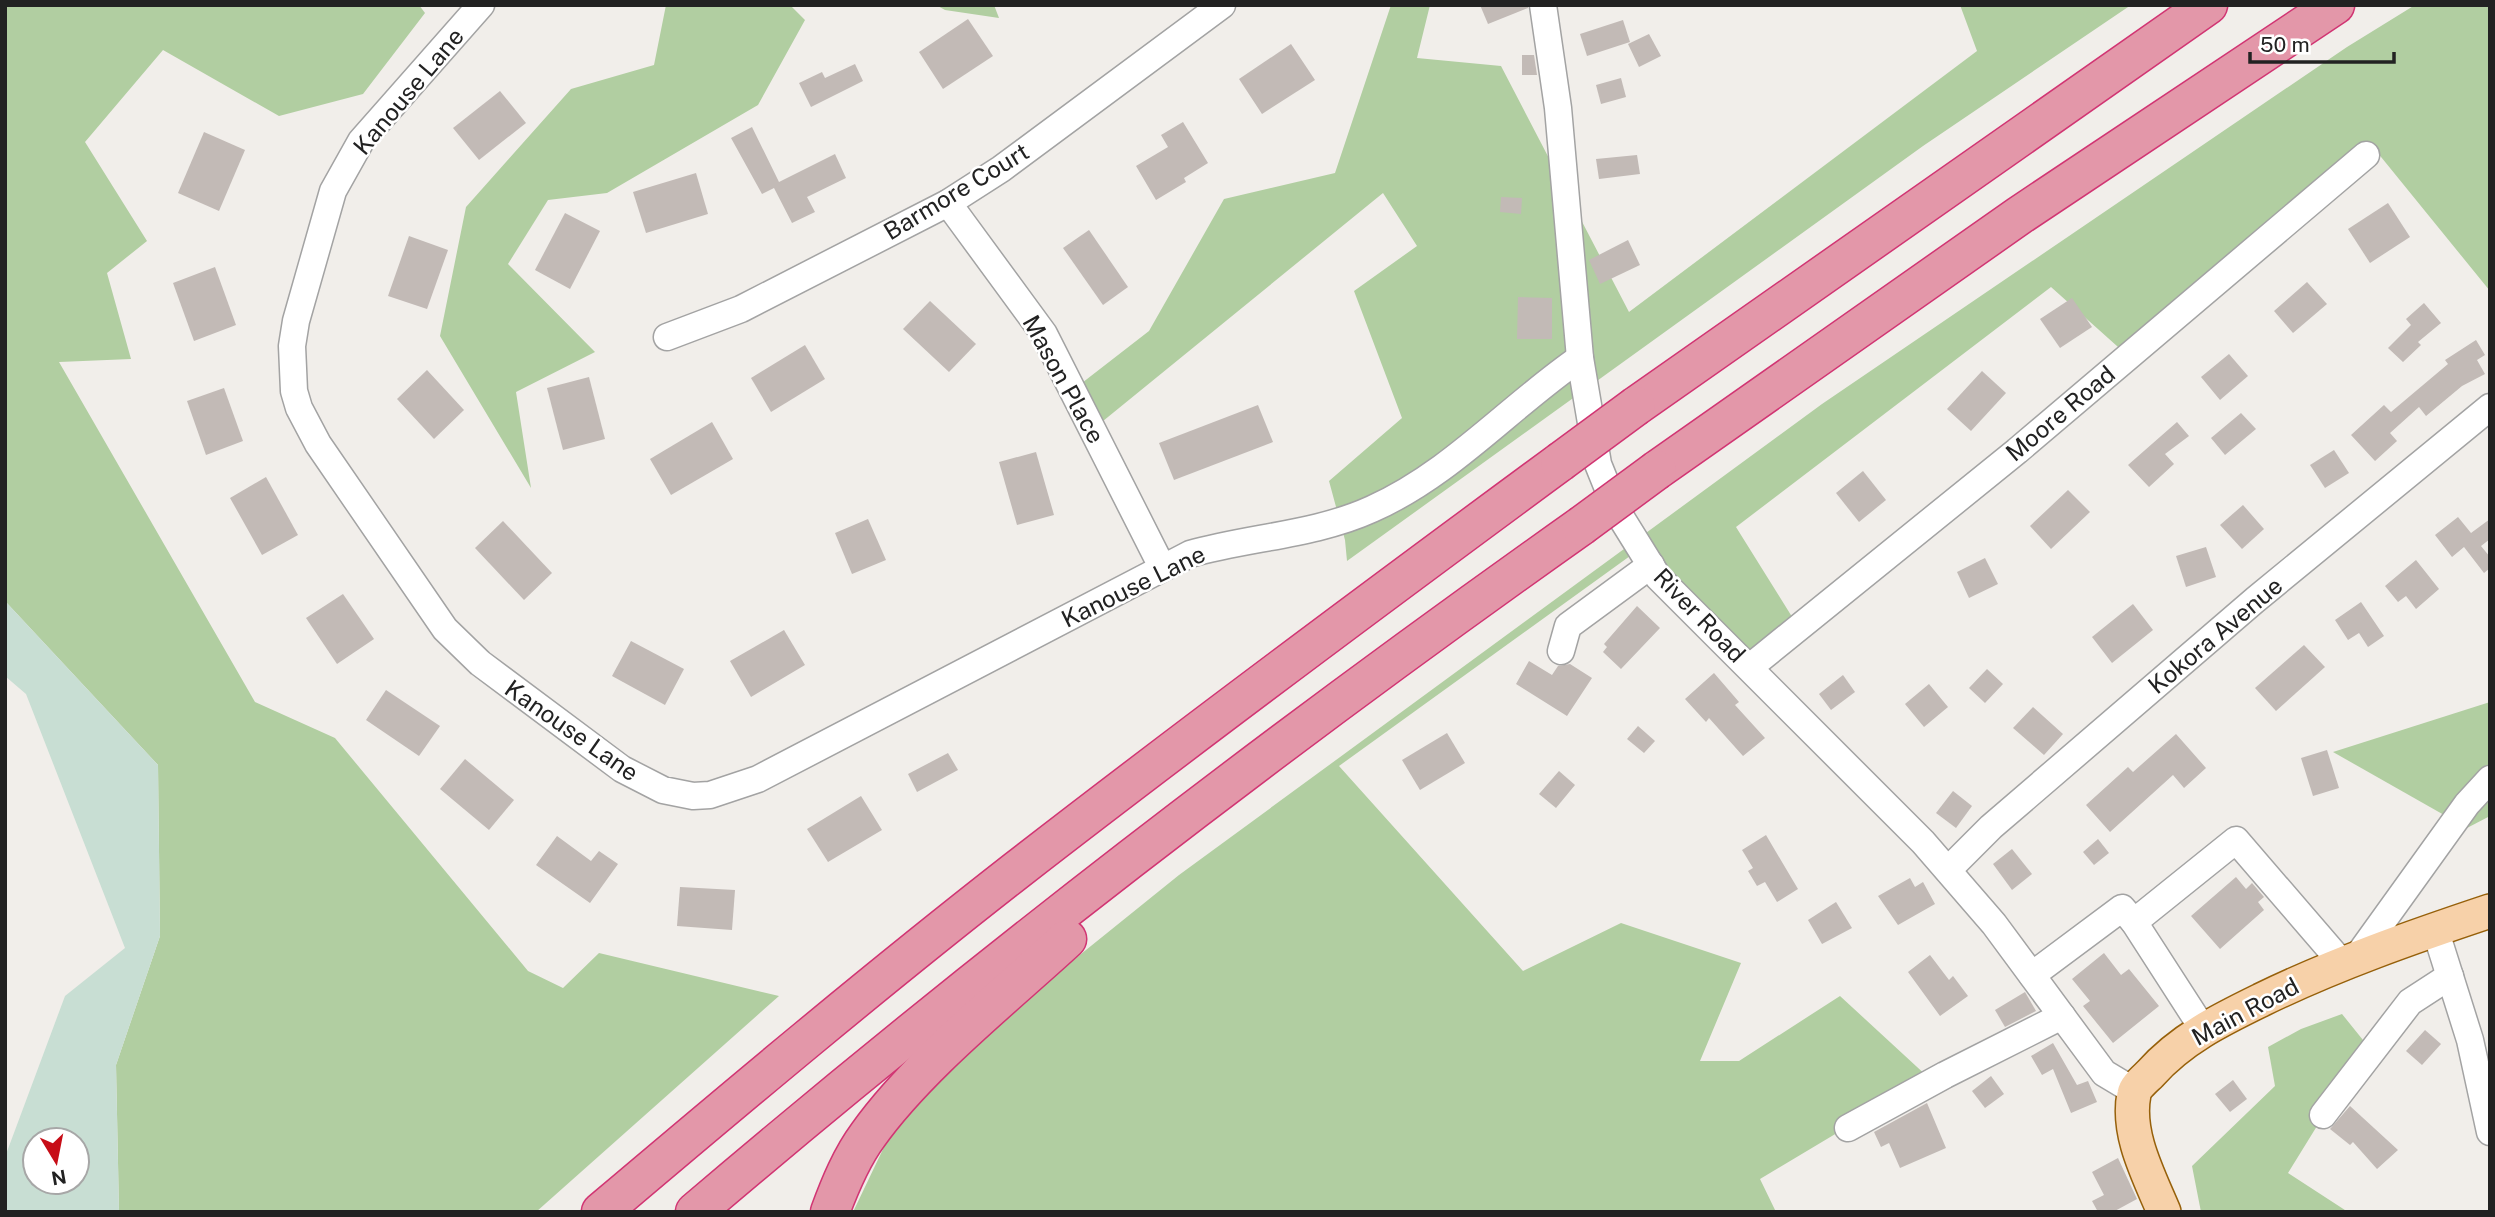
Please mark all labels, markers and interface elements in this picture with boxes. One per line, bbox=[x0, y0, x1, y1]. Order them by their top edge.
scale bar bbox=[2250, 21, 2394, 65]
street label: Kanouse Lane bbox=[347, 22, 469, 160]
text: 50 m bbox=[2260, 32, 2310, 57]
street label: Barmore Court bbox=[878, 137, 1034, 245]
street label: Mason Place bbox=[1017, 310, 1111, 448]
street label: Moore Road bbox=[2000, 359, 2120, 467]
street label: Kanouse Lane bbox=[1057, 539, 1209, 633]
street label: River Road bbox=[1648, 562, 1752, 668]
street label: Kokora Avenue bbox=[2142, 571, 2288, 699]
street label: Kanouse Lane bbox=[500, 674, 644, 786]
street label: Main Road bbox=[2187, 971, 2303, 1051]
north arrow bbox=[21, 1126, 91, 1196]
text: N bbox=[50, 1166, 68, 1190]

